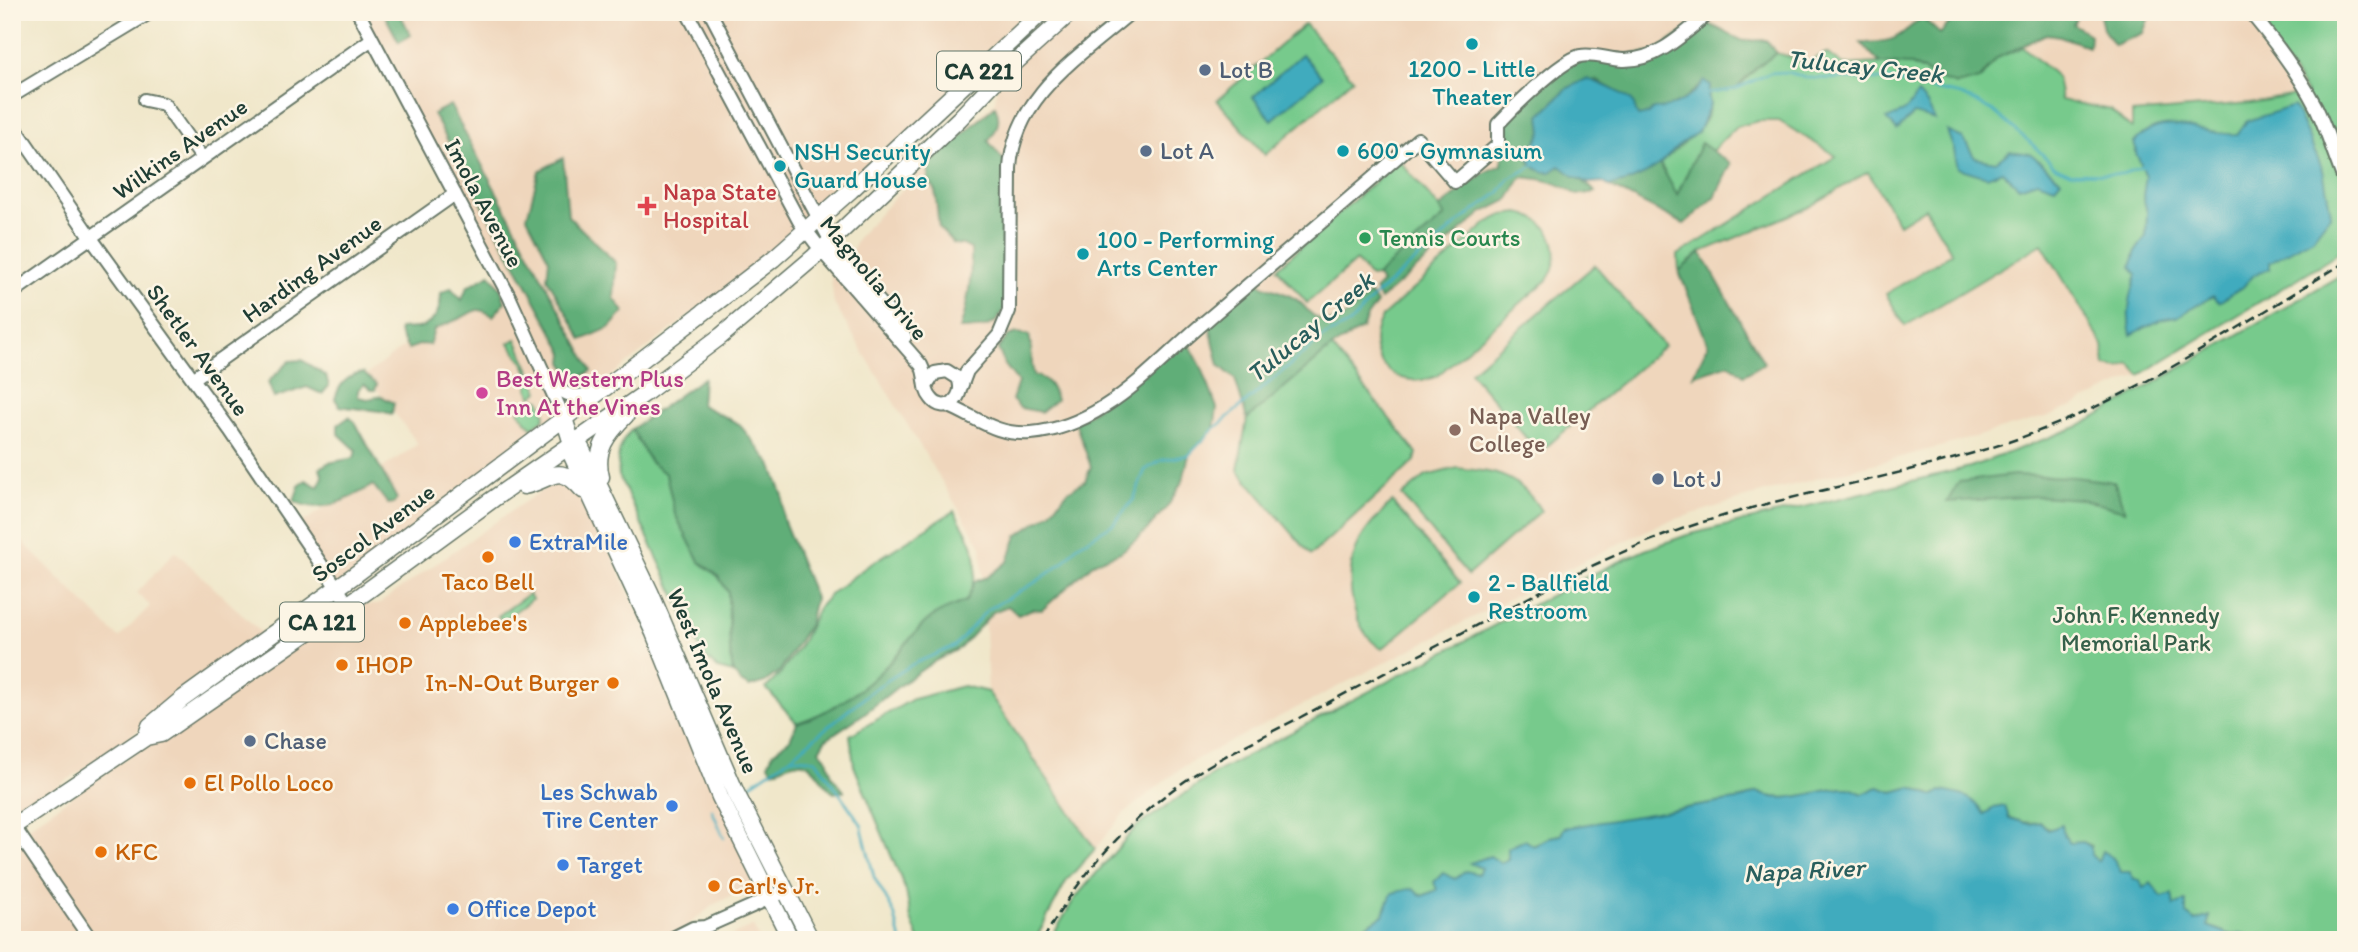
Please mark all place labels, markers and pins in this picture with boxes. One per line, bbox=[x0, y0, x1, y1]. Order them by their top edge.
marker: 1200 - Little Theater bbox=[1464, 36, 1480, 52]
place label: 1200 - Little Theater bbox=[1408, 54, 1536, 111]
place label: Lot B bbox=[1219, 55, 1273, 84]
marker: Lot B bbox=[1197, 62, 1213, 78]
place label: Lot A bbox=[1160, 136, 1214, 165]
place label: 600 - Gymnasium bbox=[1357, 136, 1542, 165]
place label: NSH Security Guard House bbox=[794, 137, 930, 194]
marker: Lot A bbox=[1138, 143, 1154, 159]
marker: 600 - Gymnasium bbox=[1335, 143, 1351, 159]
marker: NSH Security Guard House bbox=[772, 158, 788, 174]
place label: Napa State Hospital bbox=[663, 177, 777, 234]
marker: Napa State Hospital bbox=[637, 196, 657, 216]
place label: Tennis Courts bbox=[1379, 223, 1520, 252]
place label: 100 - Performing Arts Center bbox=[1097, 225, 1275, 282]
marker: Tennis Courts bbox=[1357, 230, 1373, 246]
marker: 100 - Performing Arts Center bbox=[1075, 246, 1091, 262]
place label: Best Western Plus Inn At the Vines bbox=[496, 364, 684, 421]
marker: Best Western Plus Inn At the Vines bbox=[474, 385, 490, 401]
place label: Napa Valley College bbox=[1469, 401, 1591, 458]
marker: Napa Valley College bbox=[1447, 422, 1463, 438]
place label: Lot J bbox=[1672, 464, 1722, 493]
marker: Lot J bbox=[1650, 471, 1666, 487]
place label: ExtraMile bbox=[529, 527, 628, 556]
marker: ExtraMile bbox=[507, 534, 523, 550]
marker: Taco Bell bbox=[480, 549, 496, 565]
place label: Taco Bell bbox=[442, 567, 535, 596]
place label: 2 - Ballfield Restroom bbox=[1488, 568, 1609, 625]
marker: 2 - Ballfield Restroom bbox=[1466, 589, 1482, 605]
place label: Applebee's bbox=[419, 608, 528, 637]
marker: Applebee's bbox=[397, 615, 413, 631]
place label: IHOP bbox=[356, 650, 413, 679]
marker: IHOP bbox=[334, 657, 350, 673]
place label: In-N-Out Burger bbox=[425, 668, 599, 697]
marker: In-N-Out Burger bbox=[605, 675, 621, 691]
place label: Chase bbox=[264, 726, 327, 755]
marker: Chase bbox=[242, 733, 258, 749]
place label: El Pollo Loco bbox=[204, 768, 334, 797]
marker: El Pollo Loco bbox=[182, 775, 198, 791]
place label: Les Schwab Tire Center bbox=[540, 777, 658, 834]
marker: Les Schwab Tire Center bbox=[664, 798, 680, 814]
place label: KFC bbox=[115, 837, 158, 866]
marker: KFC bbox=[93, 844, 109, 860]
place label: Target bbox=[577, 850, 643, 879]
marker: Target bbox=[555, 857, 571, 873]
place label: Carl's Jr. bbox=[728, 871, 820, 900]
marker: Carl's Jr. bbox=[706, 878, 722, 894]
place label: Office Depot bbox=[467, 894, 596, 923]
marker: Office Depot bbox=[445, 901, 461, 917]

